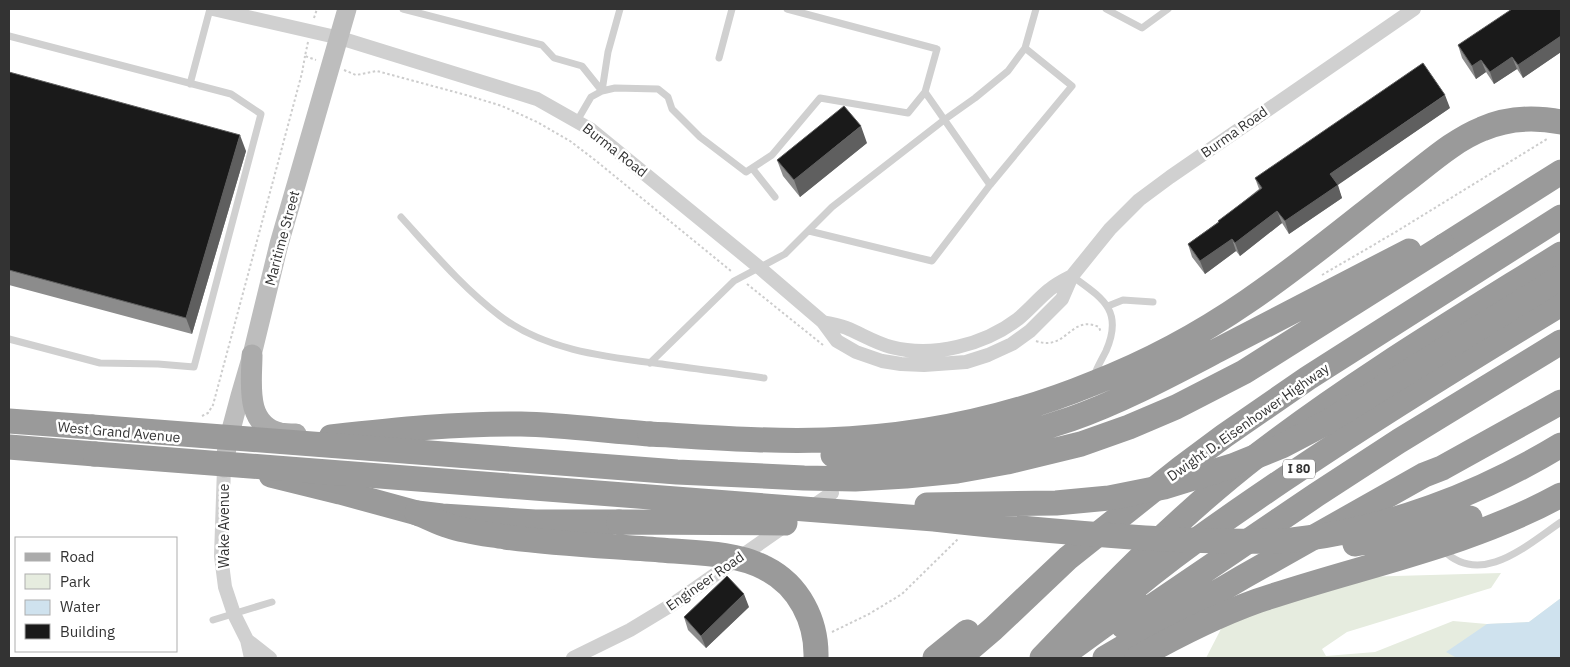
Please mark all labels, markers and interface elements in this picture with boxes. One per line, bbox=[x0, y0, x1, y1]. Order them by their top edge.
street label: Burma Road bbox=[1197, 102, 1271, 162]
street label: Burma Road bbox=[579, 119, 651, 181]
street label: Maritime Street bbox=[261, 188, 303, 287]
street label: Dwight D. Eisenhower Highway bbox=[1164, 359, 1332, 485]
street label: West Grand Avenue bbox=[57, 418, 182, 446]
road number: I 80 bbox=[1283, 459, 1315, 478]
street label: Wake Avenue bbox=[215, 483, 233, 568]
legend bbox=[15, 537, 178, 652]
text: Road bbox=[60, 547, 95, 566]
street label: Engineer Road bbox=[663, 548, 747, 614]
text: Park bbox=[60, 572, 90, 591]
text: Water bbox=[60, 597, 101, 616]
text: Building bbox=[60, 622, 115, 641]

